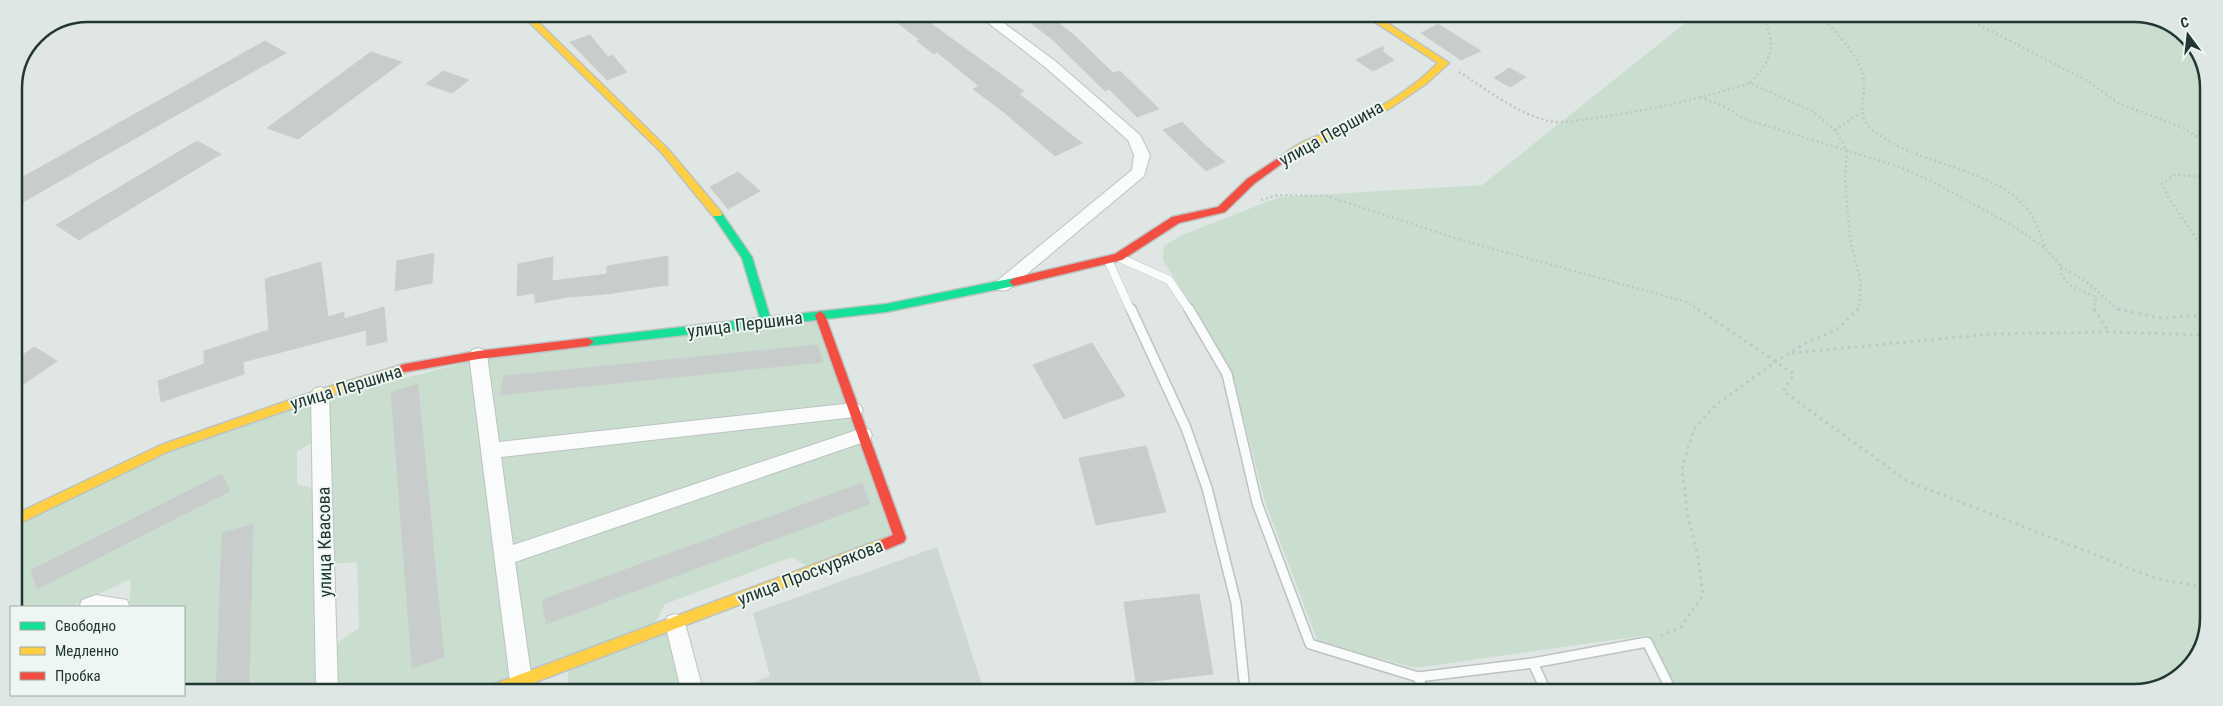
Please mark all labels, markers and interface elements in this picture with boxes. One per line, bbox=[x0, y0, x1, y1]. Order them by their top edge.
north arrow bbox=[2163, 10, 2213, 60]
text: С bbox=[2179, 14, 2191, 31]
street label: улица Першина bbox=[1275, 96, 1387, 170]
street label: улица Першина bbox=[686, 307, 804, 341]
street label: улица Першина bbox=[288, 360, 404, 414]
street label: улица Квасова bbox=[313, 487, 335, 597]
street label: улица Проскурякова bbox=[734, 535, 886, 609]
legend bbox=[10, 606, 185, 696]
text: Свободно bbox=[55, 617, 116, 635]
text: Медленно bbox=[55, 642, 119, 660]
text: Пробка bbox=[55, 667, 101, 685]

